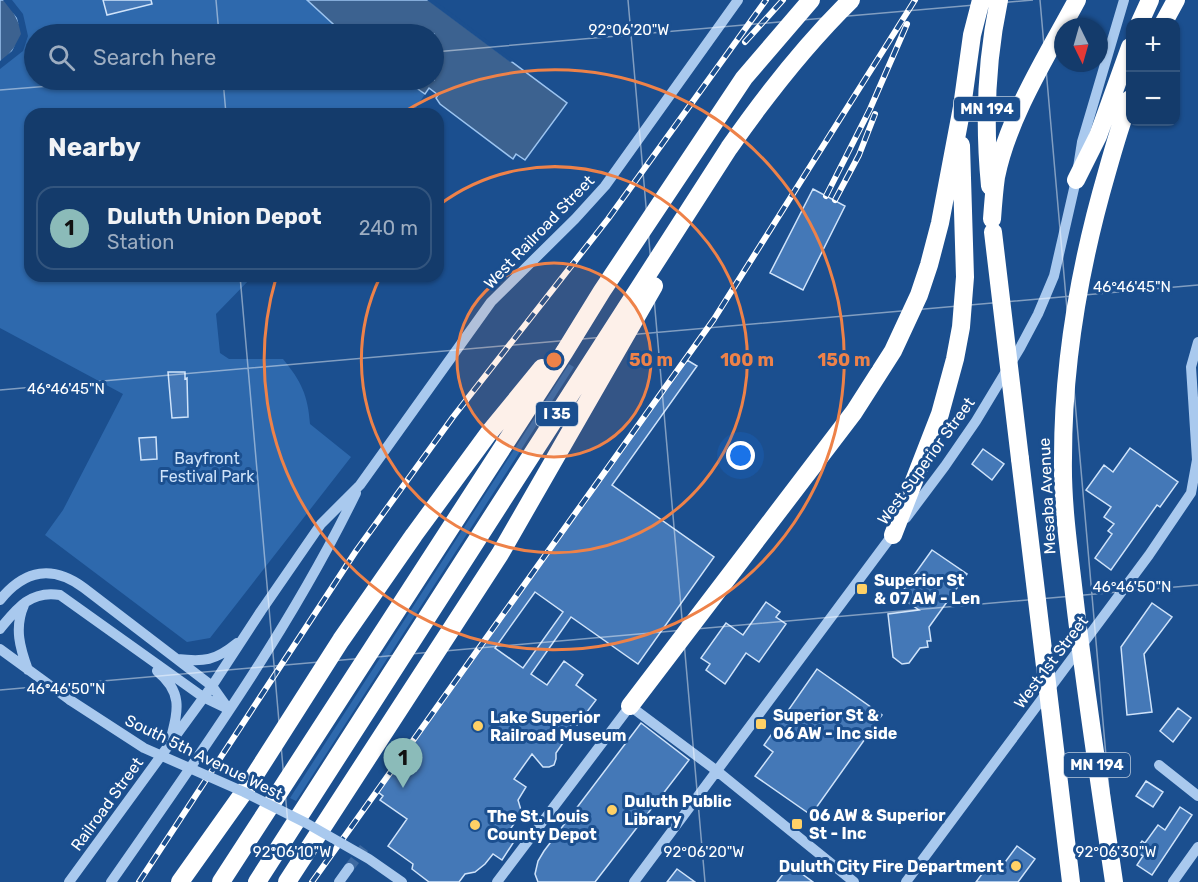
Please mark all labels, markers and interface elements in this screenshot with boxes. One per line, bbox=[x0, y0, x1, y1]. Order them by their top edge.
north arrow bbox=[1054, 18, 1108, 72]
map controls bbox=[1126, 18, 1180, 126]
button: + bbox=[1126, 18, 1180, 72]
text: 92°06'20"W bbox=[589, 21, 669, 39]
search box bbox=[24, 24, 444, 90]
icon: search bbox=[45, 41, 78, 74]
text: Search here bbox=[93, 44, 216, 71]
button: − bbox=[1126, 72, 1180, 126]
road number: MN 194 bbox=[954, 97, 1020, 121]
text: Nearby bbox=[48, 132, 141, 163]
street label: West Railroad Street bbox=[480, 171, 598, 293]
text: Duluth Union Depot bbox=[107, 203, 322, 230]
text: 1 bbox=[65, 216, 74, 240]
text: 240 m bbox=[359, 216, 418, 240]
text: Station bbox=[107, 230, 174, 254]
text: 46°46'45"N bbox=[1093, 278, 1171, 296]
text: 50 m bbox=[629, 349, 673, 371]
text: 100 m bbox=[720, 349, 774, 371]
text: 150 m bbox=[817, 349, 871, 371]
centre of rings bbox=[544, 350, 564, 370]
text: 46°46'45"N bbox=[27, 380, 105, 398]
street label: West Superior Street bbox=[873, 394, 979, 528]
road number: I 35 bbox=[536, 402, 578, 426]
street label: Mesaba Avenue bbox=[1034, 437, 1060, 555]
your location bbox=[726, 441, 755, 470]
park label: Bayfront Festival Park bbox=[160, 449, 255, 486]
place label: Superior St & 07 AW - Len bbox=[874, 571, 980, 608]
text: 46°46'50"N bbox=[1092, 578, 1172, 596]
marker: Superior St & 07 AW - Len bbox=[855, 582, 869, 596]
street label: West 1st Street bbox=[1010, 612, 1092, 712]
text: 46°46'50"N bbox=[26, 680, 106, 698]
place label: Superior St & 06 AW - Inc side bbox=[773, 706, 897, 743]
place label: Lake Superior Railroad Museum bbox=[490, 708, 626, 745]
street label: South 5th Avenue West bbox=[122, 710, 286, 804]
marker: Superior St & 06 AW - Inc side bbox=[754, 717, 768, 731]
marker: Lake Superior Railroad Museum bbox=[471, 719, 485, 733]
pin: 1 bbox=[384, 738, 422, 788]
road number: MN 194 bbox=[1064, 753, 1130, 777]
street label: Railroad Street bbox=[67, 754, 147, 854]
place label: Duluth Public Library bbox=[624, 792, 732, 829]
marker: Duluth Public Library bbox=[605, 803, 619, 817]
place label: 06 AW & Superior St - Inc bbox=[809, 806, 946, 843]
place label: The St. Louis County Depot bbox=[487, 807, 597, 844]
marker: 06 AW & Superior St - Inc bbox=[790, 817, 804, 831]
marker: The St. Louis County Depot bbox=[468, 818, 482, 832]
text: 92°06'10"W bbox=[253, 843, 331, 861]
text: 92°06'20"W bbox=[664, 843, 744, 861]
text: 92°06'30"W bbox=[1076, 843, 1157, 861]
place label: Duluth City Fire Department bbox=[779, 857, 1005, 876]
marker: Duluth City Fire Department bbox=[1009, 859, 1023, 873]

